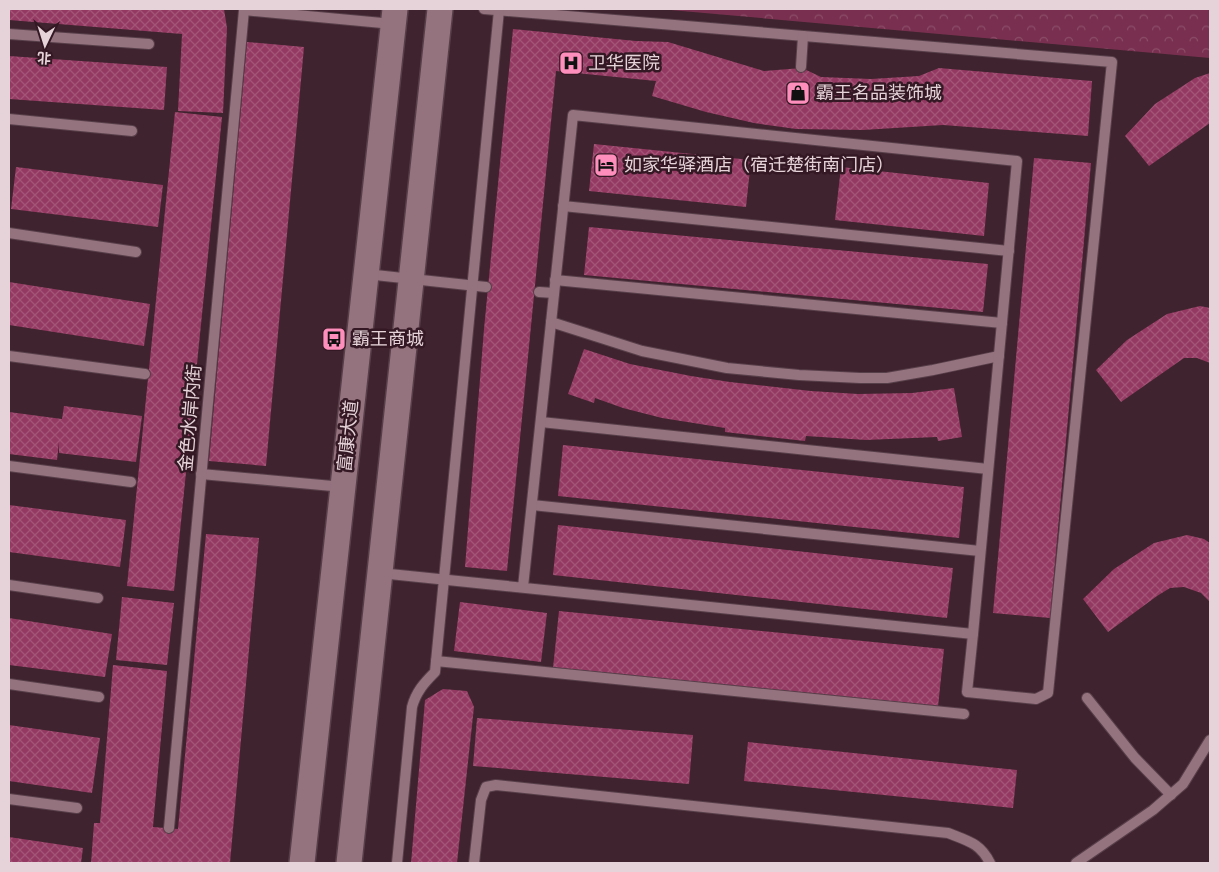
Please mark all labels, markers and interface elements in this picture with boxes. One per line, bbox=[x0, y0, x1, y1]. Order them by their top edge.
north arrow bbox=[20, 20, 70, 70]
text: 北 bbox=[36, 49, 52, 67]
hospital icon: 卫华医院 bbox=[558, 50, 584, 76]
place label: 卫华医院 bbox=[588, 51, 660, 73]
shop icon: 霸王名品装饰城 bbox=[785, 80, 811, 106]
place label: 霸王名品装饰城 bbox=[816, 81, 942, 103]
hotel icon: 如家华驿酒店（宿迁楚街南门店） bbox=[593, 152, 619, 178]
place label: 如家华驿酒店（宿迁楚街南门店） bbox=[624, 153, 894, 175]
bus stop icon: 霸王商城 bbox=[321, 326, 347, 352]
place label: 霸王商城 bbox=[352, 327, 424, 349]
street label: 金色水岸内街 bbox=[173, 363, 205, 473]
street label: 富康大道 bbox=[332, 399, 362, 473]

